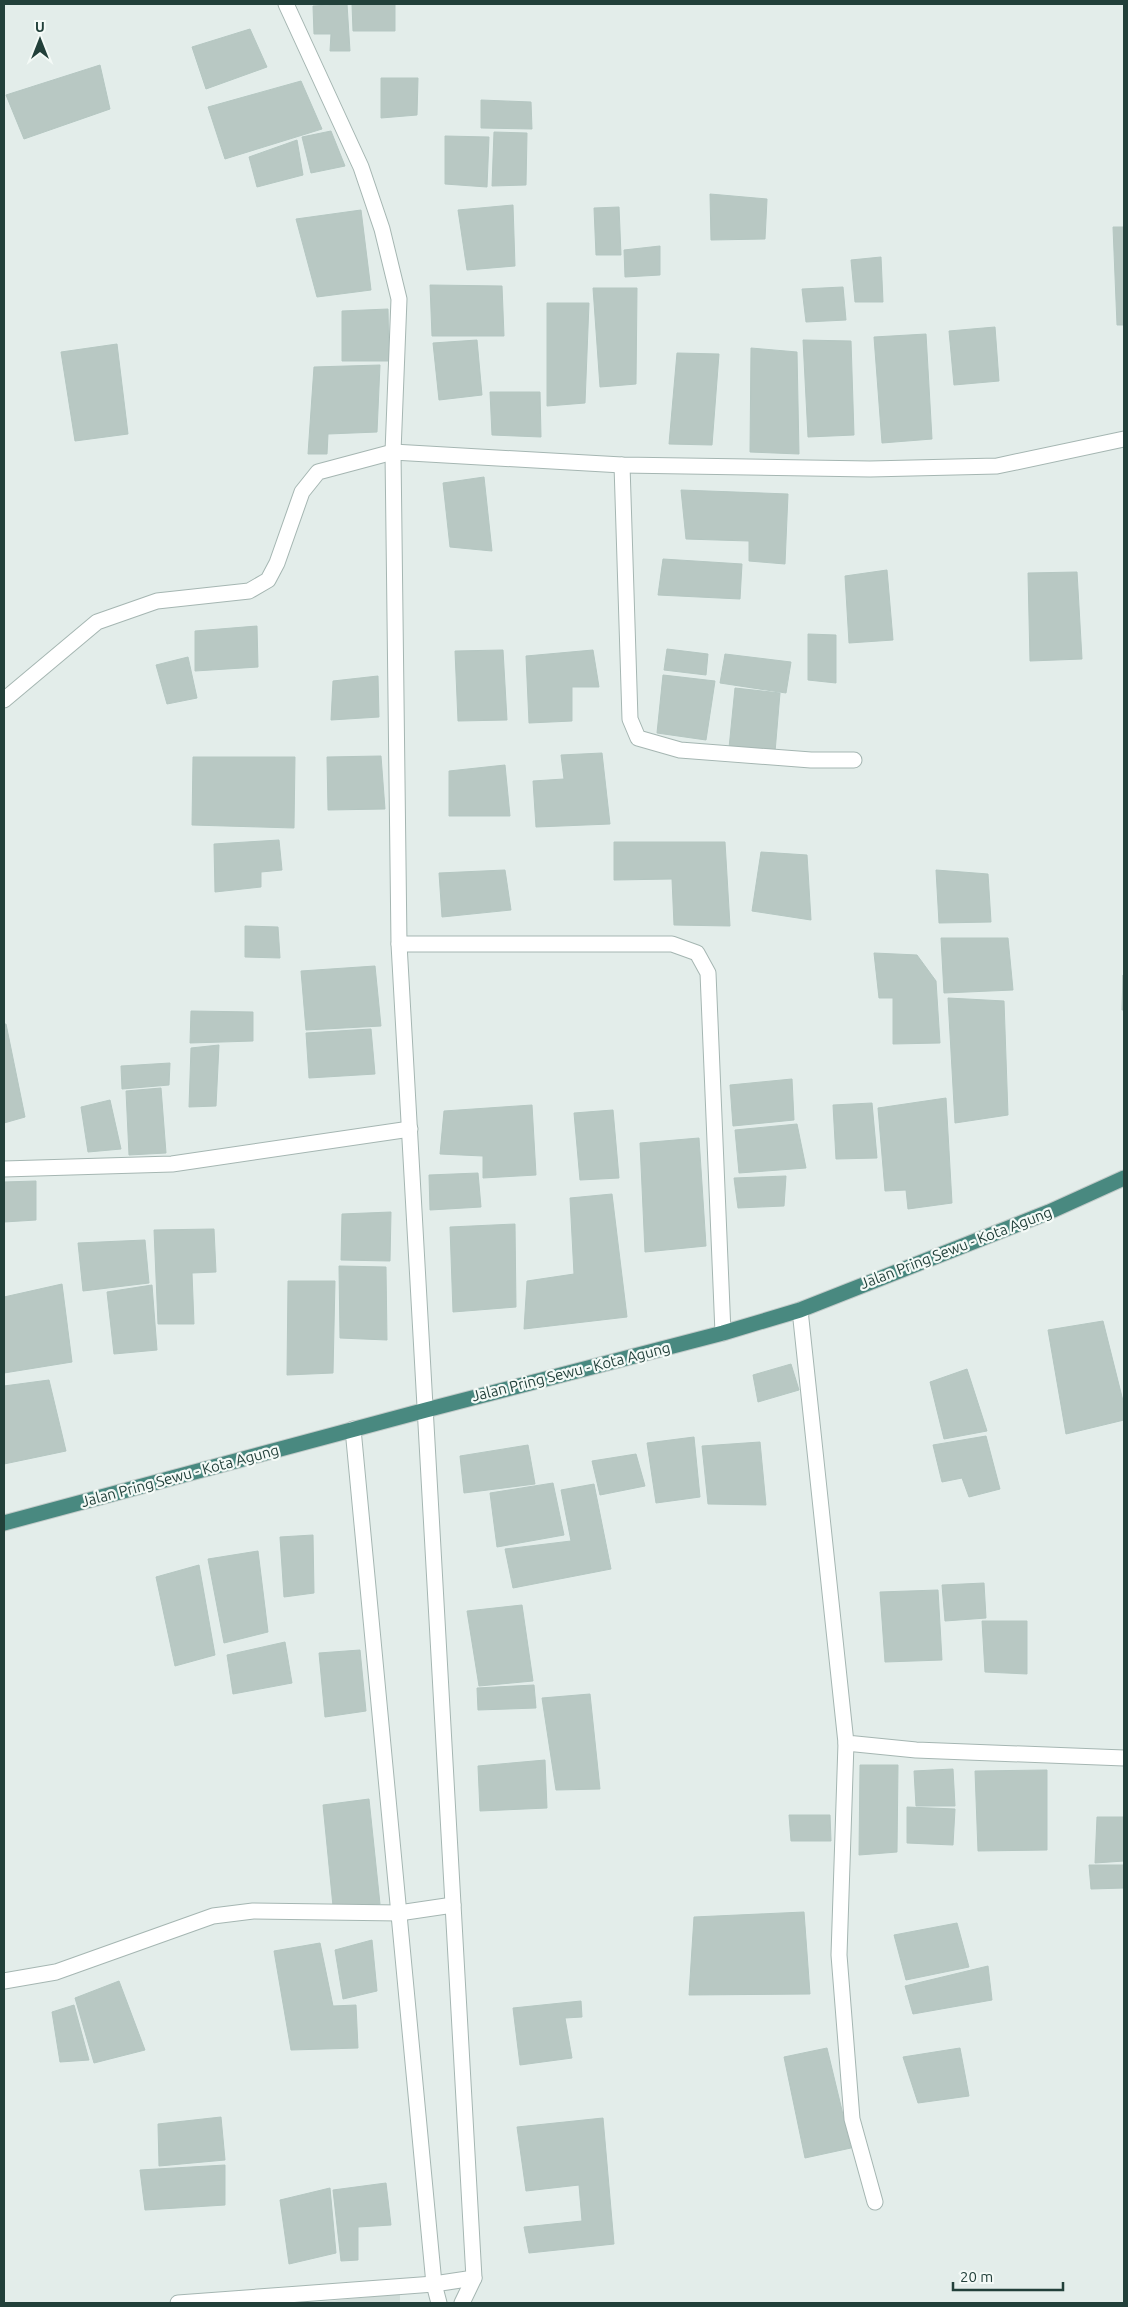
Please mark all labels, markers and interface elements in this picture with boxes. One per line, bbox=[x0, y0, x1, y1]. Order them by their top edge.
north arrow bbox=[15, 15, 65, 65]
text: U bbox=[35, 19, 45, 35]
street label: Jalan Pring Sewu - Kota Agung bbox=[858, 1203, 1054, 1292]
street label: Jalan Pring Sewu - Kota Agung bbox=[470, 1339, 672, 1404]
street label: Jalan Pring Sewu - Kota Agung bbox=[79, 1441, 281, 1510]
scale bar bbox=[953, 2260, 1063, 2292]
text: 20 m bbox=[960, 2268, 993, 2285]

